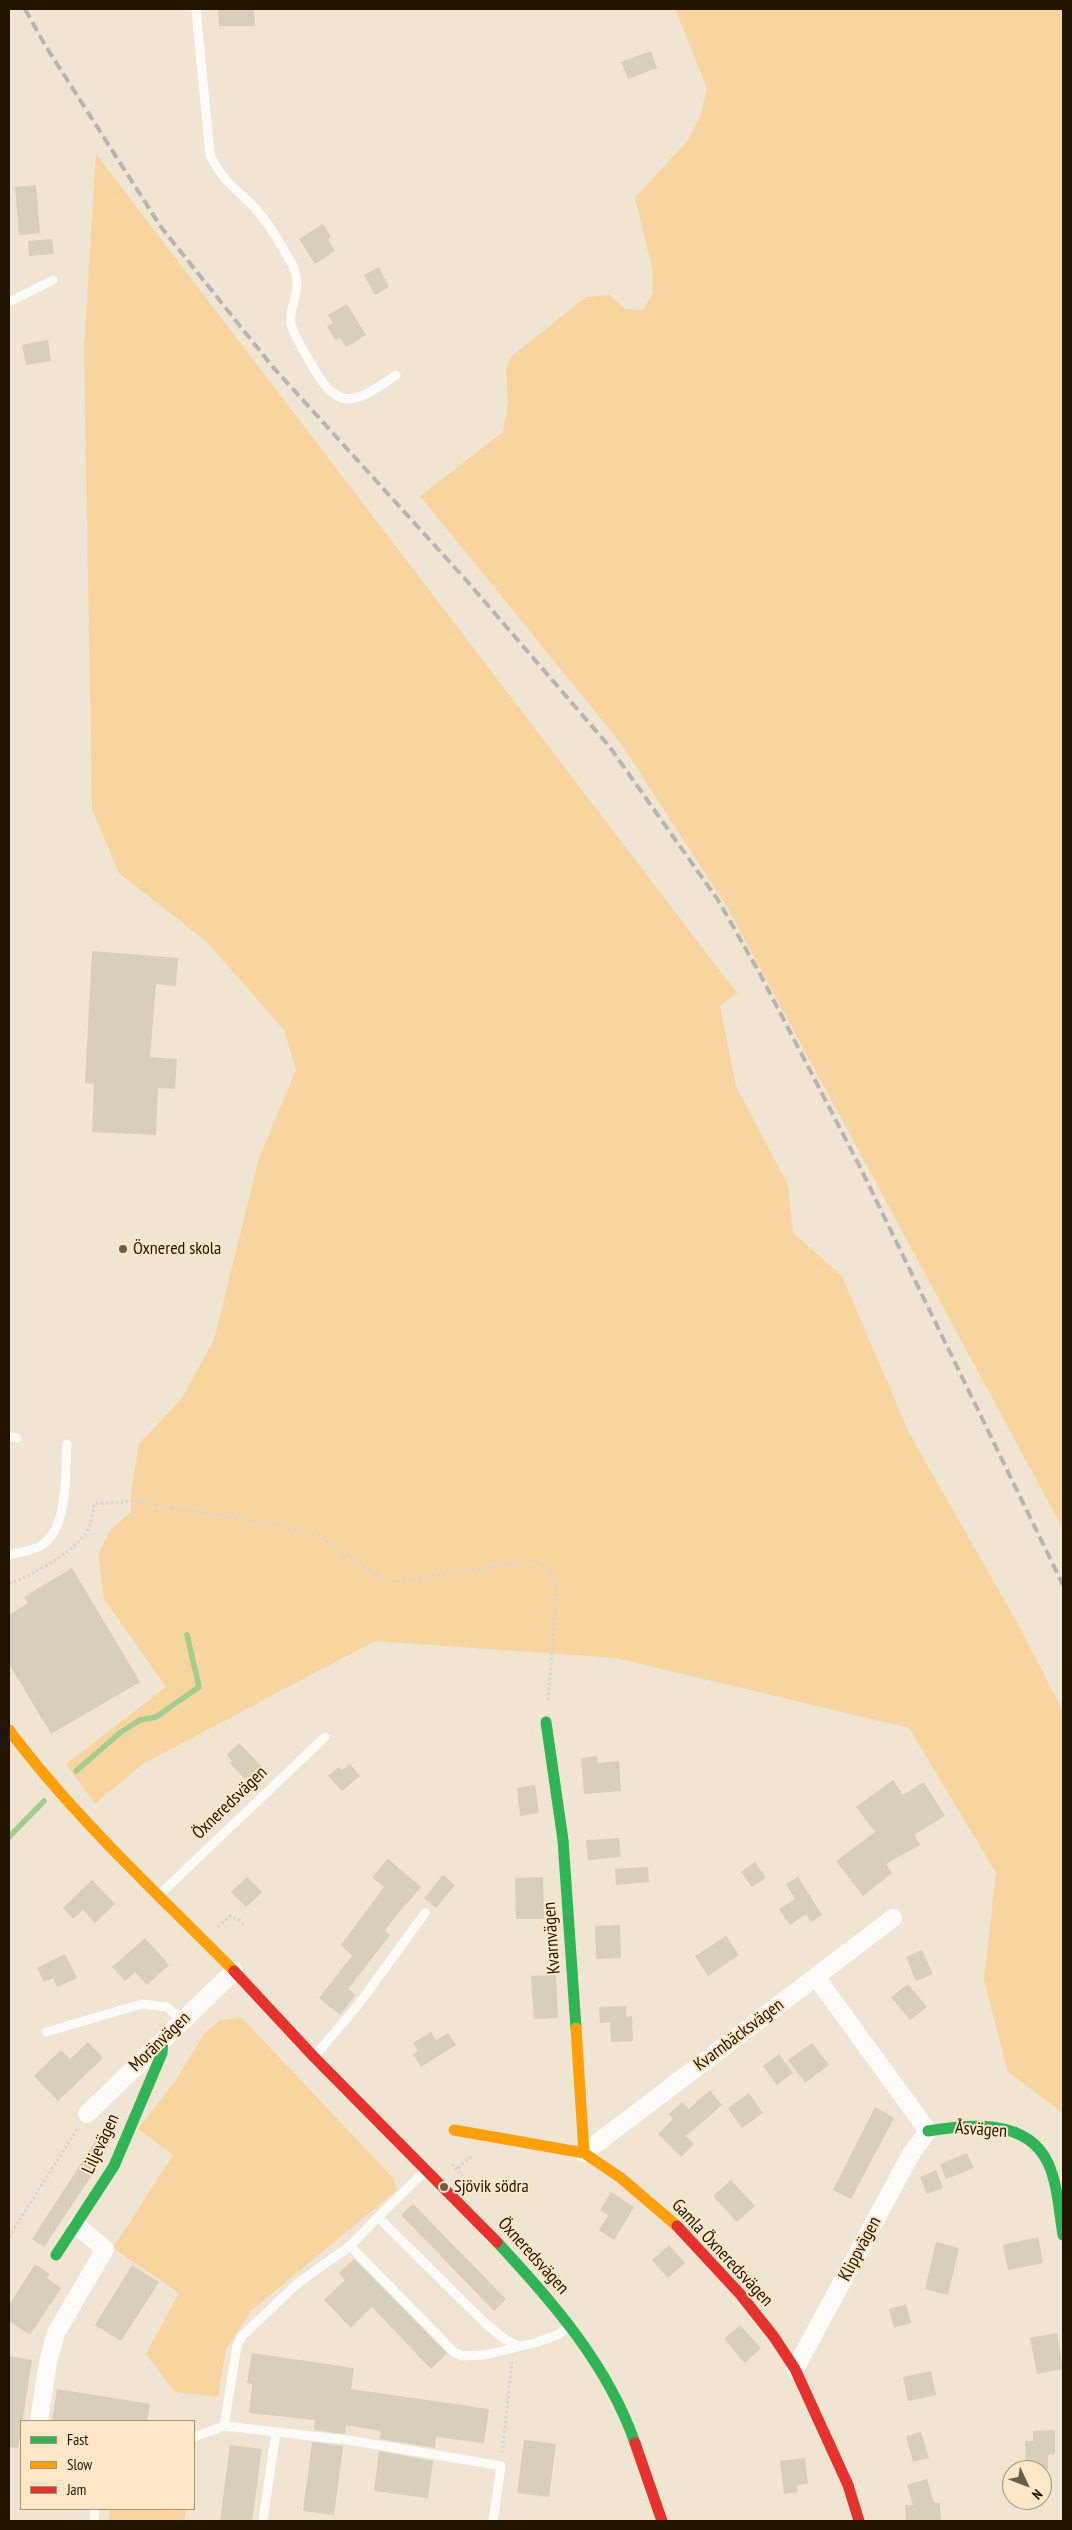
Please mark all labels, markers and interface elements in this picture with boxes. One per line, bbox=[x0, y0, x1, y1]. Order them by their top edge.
place label: Öxnered skola bbox=[133, 1238, 221, 1260]
marker: Öxnered skola bbox=[117, 1243, 129, 1255]
street label: Öxneredsvägen bbox=[188, 1762, 272, 1844]
street label: Kvarnvägen bbox=[539, 1901, 565, 1975]
street label: Kvarnbäcksvägen bbox=[690, 1994, 788, 2076]
street label: Moränvägen bbox=[125, 2008, 195, 2076]
street label: Liljevägen bbox=[78, 2110, 124, 2178]
street label: Åsvägen bbox=[954, 2117, 1008, 2143]
place label: Sjövik södra bbox=[454, 2176, 529, 2198]
marker: Sjövik södra bbox=[438, 2181, 450, 2193]
street label: Gamla Öxneredsvägen bbox=[667, 2195, 777, 2311]
street label: Öxneredsvägen bbox=[493, 2213, 573, 2299]
street label: Klippvägen bbox=[834, 2213, 886, 2285]
legend bbox=[20, 2420, 195, 2510]
text: Fast bbox=[67, 2430, 88, 2449]
text: Slow bbox=[67, 2455, 92, 2474]
north arrow bbox=[1002, 2460, 1052, 2510]
text: Jam bbox=[67, 2480, 86, 2499]
text: N bbox=[1028, 2486, 1046, 2503]

